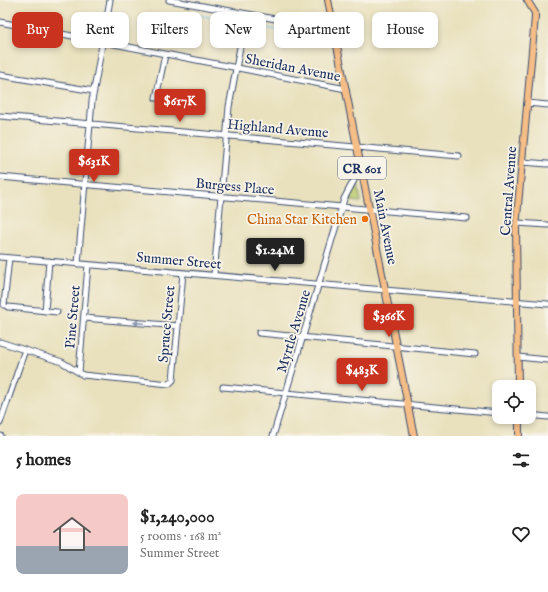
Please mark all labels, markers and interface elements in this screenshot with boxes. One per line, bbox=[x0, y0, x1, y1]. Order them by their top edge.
chip: Buy bbox=[12, 12, 63, 48]
chip: Rent bbox=[71, 12, 129, 48]
chip: Filters bbox=[137, 12, 202, 48]
chip: New bbox=[210, 12, 266, 48]
chip: Apartment bbox=[274, 12, 364, 48]
chip: House bbox=[372, 12, 438, 48]
street label: Sheridan Avenue bbox=[244, 50, 343, 86]
pin: $617K bbox=[152, 89, 208, 123]
text: $617K bbox=[164, 93, 196, 110]
street label: Highland Avenue bbox=[227, 116, 330, 142]
street label: Central Avenue bbox=[497, 145, 521, 236]
pin: $631K bbox=[66, 149, 122, 183]
text: $631K bbox=[78, 153, 110, 170]
road number: CR 601 bbox=[338, 157, 386, 179]
street label: Burgess Place bbox=[195, 175, 276, 199]
street label: Main Avenue bbox=[369, 188, 401, 267]
place label: China Star Kitchen bbox=[247, 211, 358, 229]
marker: China Star Kitchen bbox=[360, 214, 370, 224]
pin: $1.24M bbox=[242, 238, 308, 272]
text: $1.24M bbox=[255, 242, 295, 259]
street label: Summer Street bbox=[136, 248, 222, 274]
street label: Pine Street bbox=[61, 284, 85, 350]
street label: Spruce Street bbox=[155, 285, 179, 363]
street label: Myrtle Avenue bbox=[273, 287, 315, 375]
pin: $366K bbox=[361, 304, 417, 338]
text: $366K bbox=[373, 308, 405, 325]
one-way arrow bbox=[133, 319, 145, 326]
pin: $483K bbox=[334, 358, 390, 392]
text: $483K bbox=[346, 362, 378, 379]
map controls bbox=[492, 380, 536, 424]
button: locate bbox=[492, 380, 536, 424]
icon: filters bbox=[510, 449, 532, 471]
text: 5 homes bbox=[16, 450, 71, 471]
text: $1,240,000 bbox=[140, 507, 215, 528]
icon: home bbox=[48, 510, 96, 558]
icon: heart bbox=[510, 523, 532, 545]
text: 5 rooms · 168 m² bbox=[140, 528, 221, 545]
text: Summer Street bbox=[140, 545, 219, 562]

